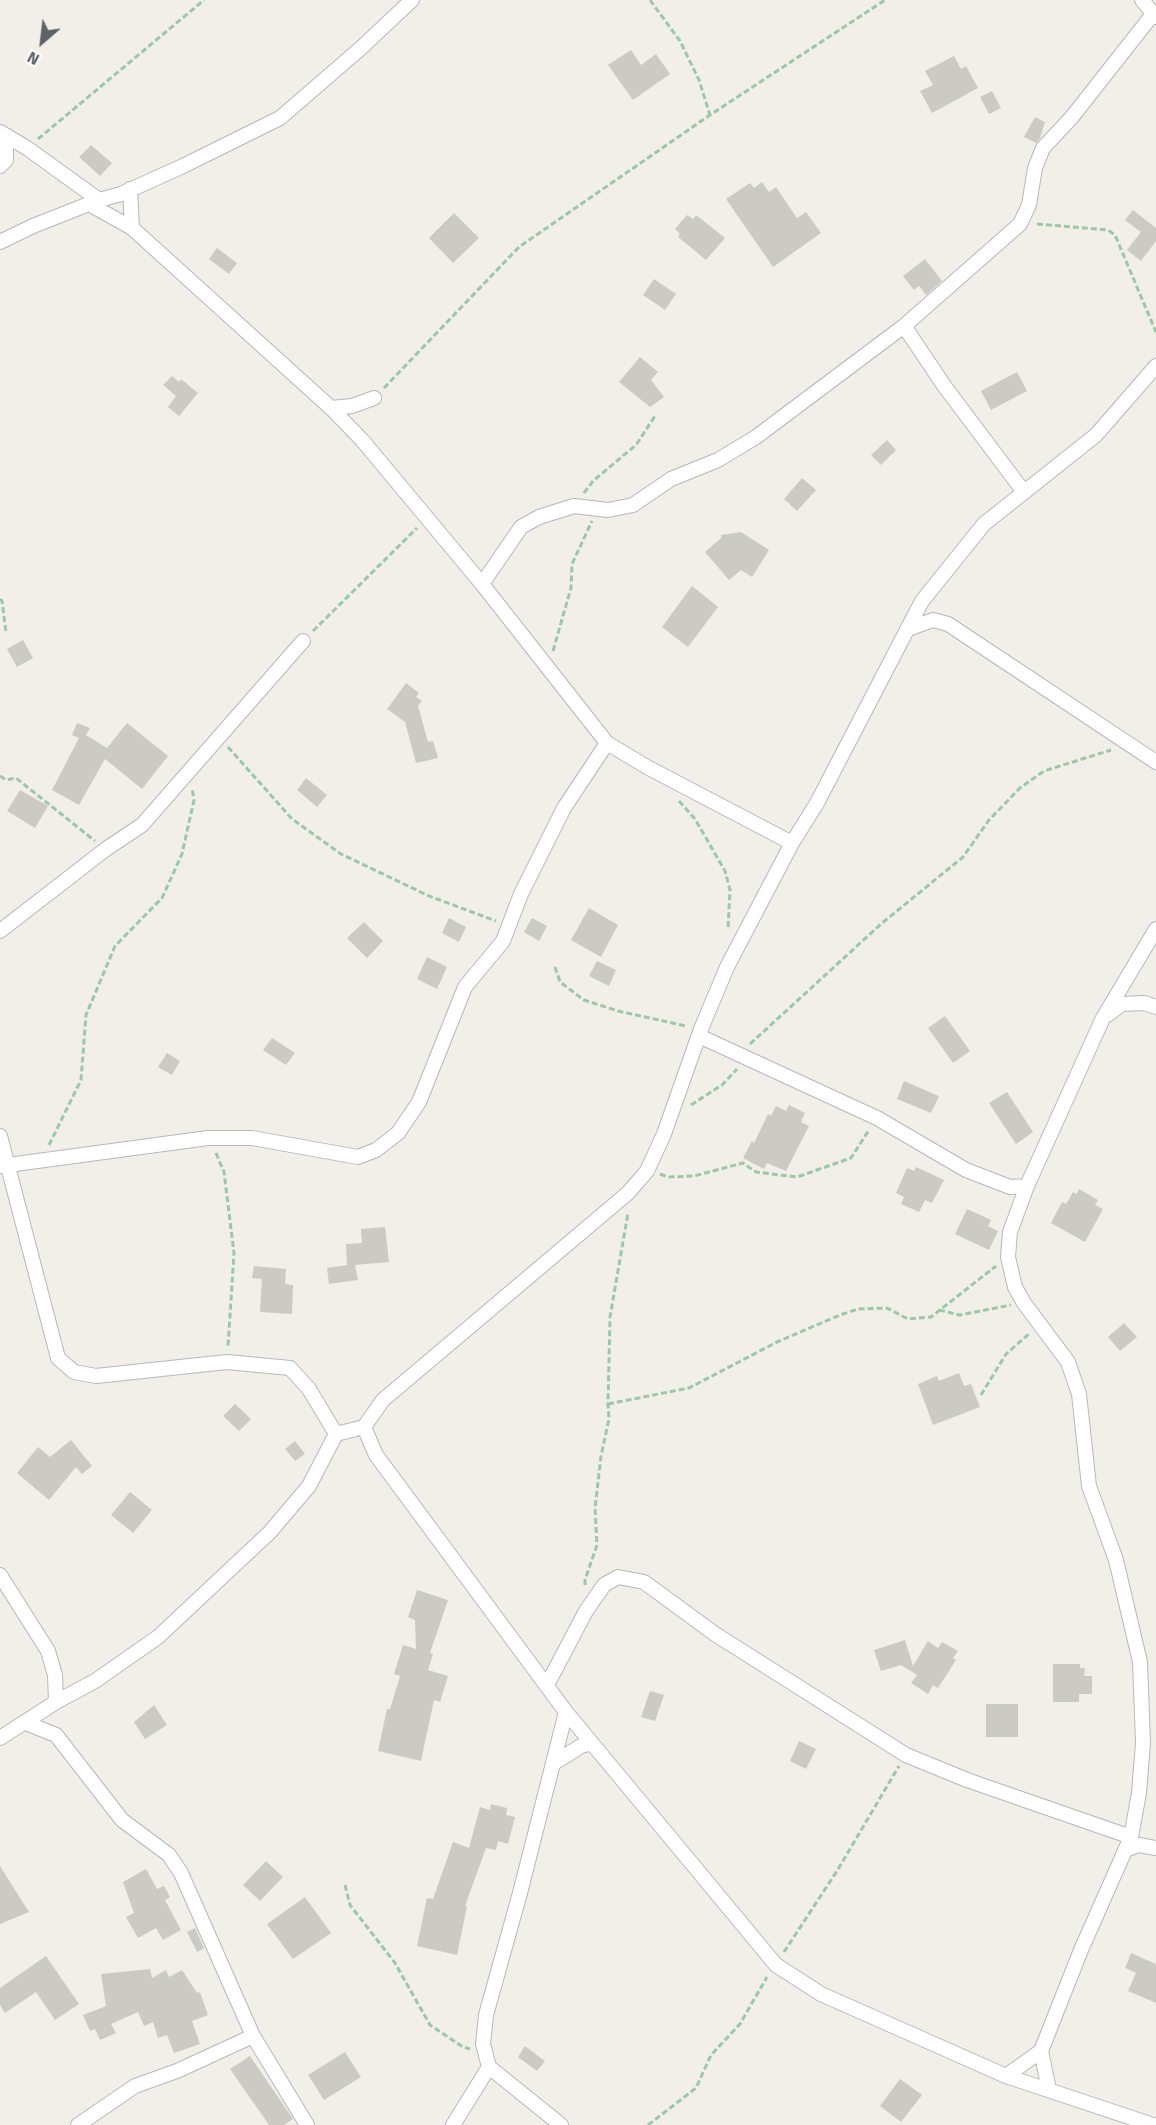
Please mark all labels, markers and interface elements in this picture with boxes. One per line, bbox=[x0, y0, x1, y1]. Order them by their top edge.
north arrow bbox=[12, 12, 72, 72]
text: N bbox=[24, 47, 42, 69]

